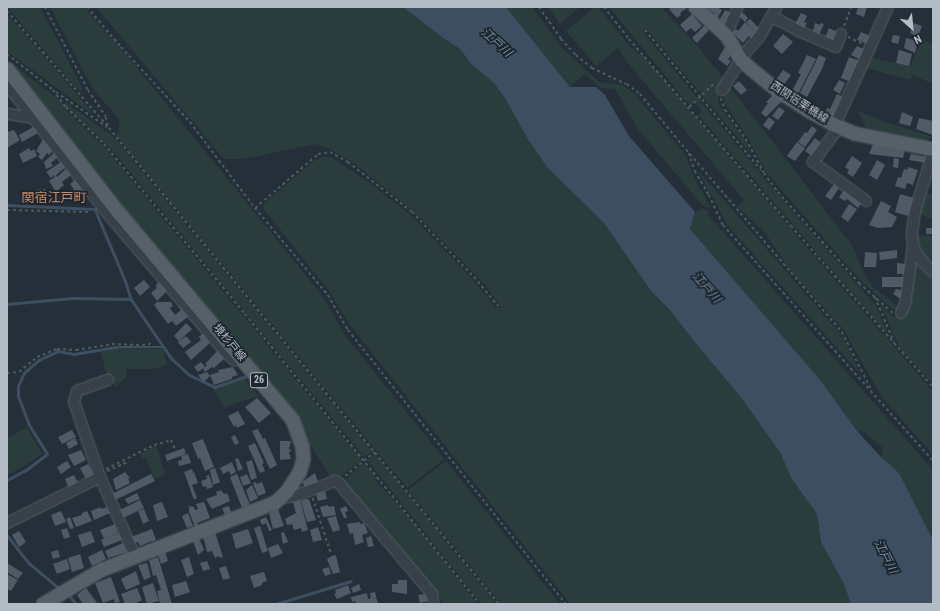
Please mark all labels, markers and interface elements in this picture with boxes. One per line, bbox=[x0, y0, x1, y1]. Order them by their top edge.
north arrow bbox=[892, 8, 932, 48]
water label: 江戸川 bbox=[478, 26, 514, 60]
text: N bbox=[912, 32, 924, 46]
street label: 西関宿栗橋線 bbox=[768, 79, 830, 127]
district label: 関宿江戸町 bbox=[22, 190, 86, 206]
water label: 江戸川 bbox=[689, 270, 723, 306]
street label: 境杉戸線 bbox=[210, 322, 248, 364]
road number: 26 bbox=[249, 372, 269, 388]
water label: 江戸川 bbox=[870, 538, 900, 576]

